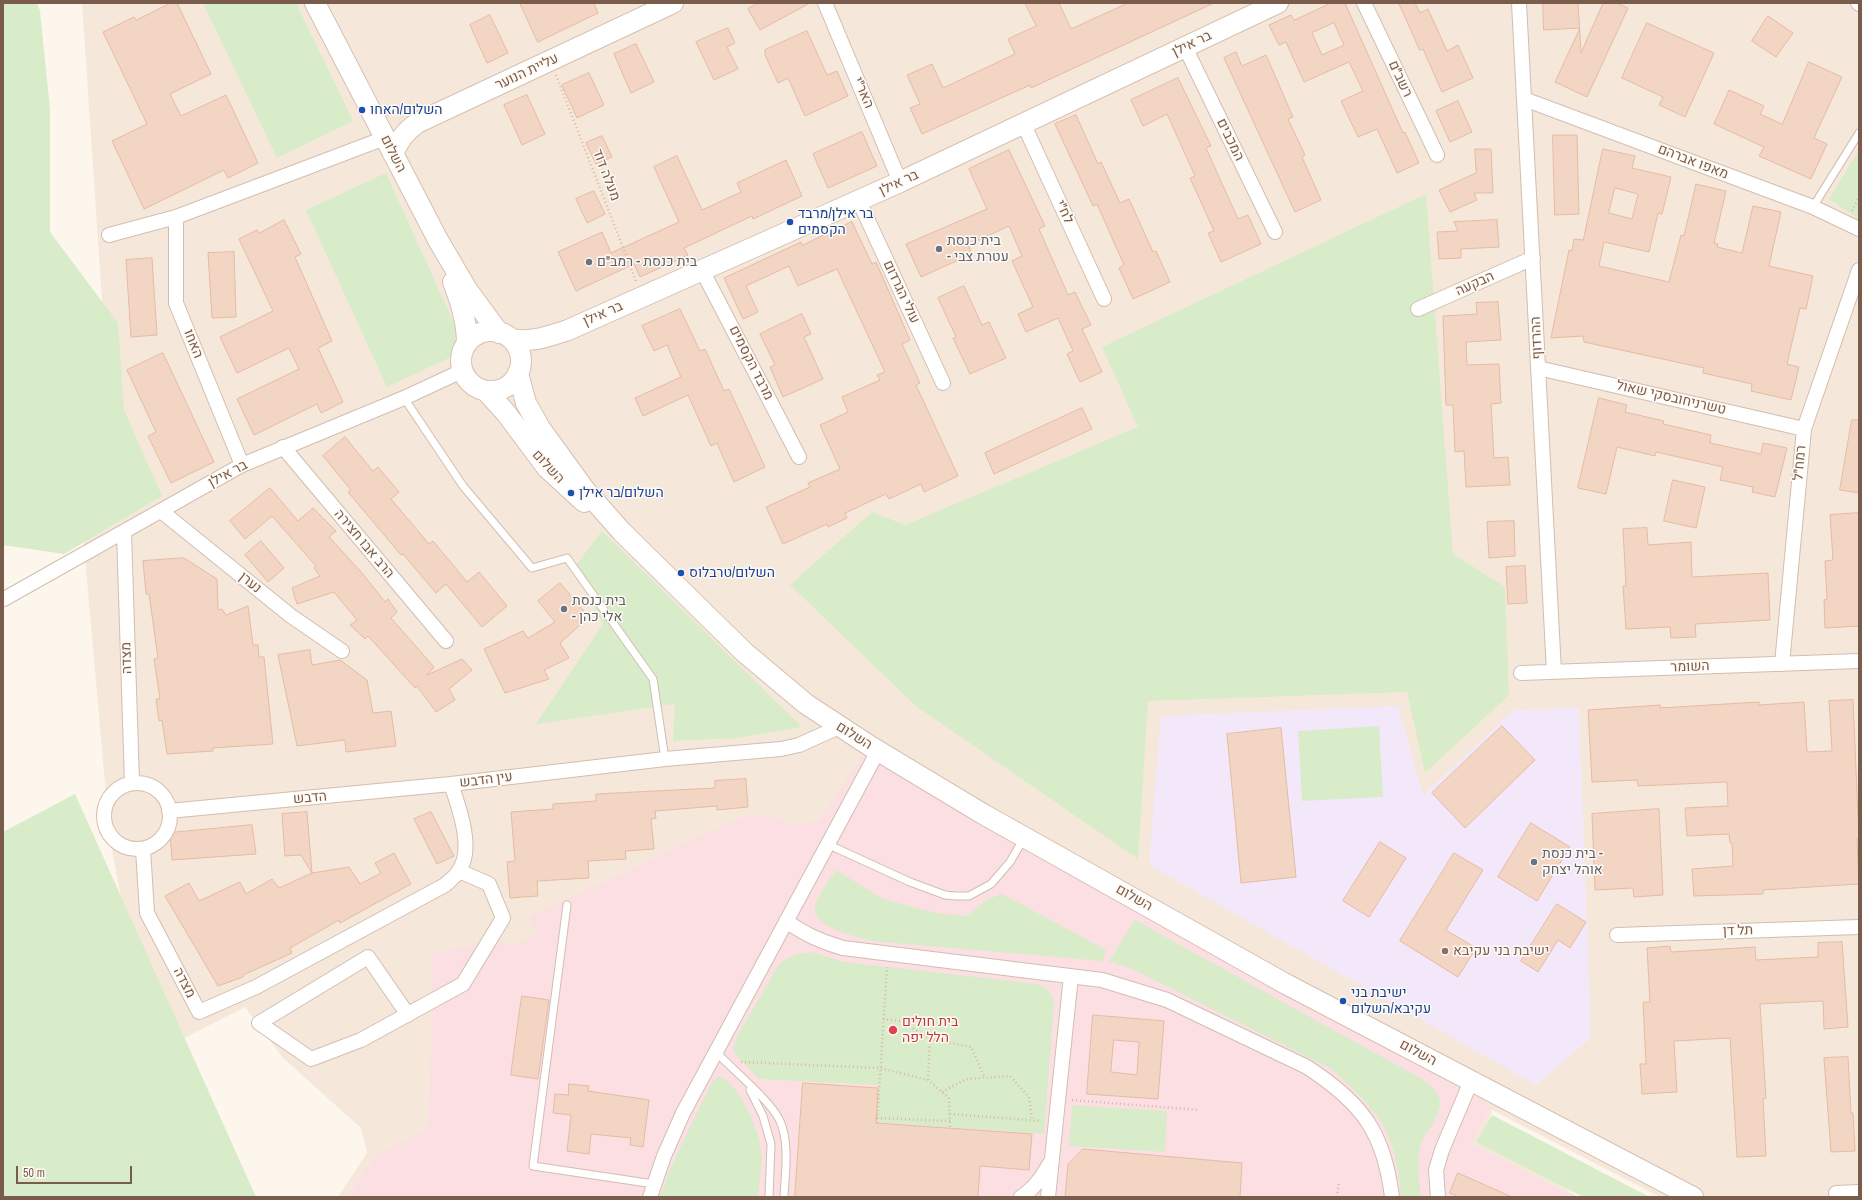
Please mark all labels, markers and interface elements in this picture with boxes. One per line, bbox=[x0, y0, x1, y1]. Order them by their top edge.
street label: בר אילן bbox=[1170, 27, 1214, 61]
street label: עליית הנוער bbox=[493, 50, 561, 94]
street label: רשב"ם bbox=[1384, 58, 1416, 100]
street label: האר"י bbox=[849, 75, 877, 111]
place label: השלום/האחו bbox=[370, 102, 443, 118]
marker: השלום/האחו bbox=[357, 105, 367, 115]
street label: המכבים bbox=[1213, 116, 1247, 164]
street label: השלום bbox=[377, 133, 409, 175]
street label: מאפו אברהם bbox=[1655, 141, 1731, 183]
street label: מעלה דוד bbox=[588, 147, 624, 203]
street label: בר אילן bbox=[876, 167, 922, 199]
street label: לח"י bbox=[1051, 198, 1077, 226]
place label: בר אילן/מרבד הקסמים bbox=[798, 206, 873, 238]
marker: בר אילן/מרבד הקסמים bbox=[785, 217, 795, 227]
place label: בית כנסת - עטרת צבי bbox=[947, 233, 1009, 266]
marker: בית כנסת - עטרת צבי bbox=[934, 244, 944, 254]
place label: בית כנסת - רמב"ם bbox=[597, 254, 697, 270]
marker: בית כנסת - רמב"ם bbox=[584, 257, 594, 267]
street label: עולי הגרדום bbox=[879, 258, 923, 326]
street label: הבקעה bbox=[1453, 268, 1497, 300]
street label: בר אילן bbox=[580, 298, 626, 330]
street label: ההרדוף bbox=[1527, 316, 1547, 360]
street label: מרבד הקסמים bbox=[725, 323, 777, 403]
street label: האחו bbox=[180, 327, 206, 361]
street label: טשרניחובסקי שאול bbox=[1614, 377, 1728, 419]
street label: רמח"ל bbox=[1790, 445, 1810, 481]
street label: השלום bbox=[528, 447, 568, 487]
street label: בר אילן bbox=[206, 457, 250, 491]
place label: השלום/בר אילן bbox=[579, 485, 664, 501]
marker: השלום/בר אילן bbox=[566, 488, 576, 498]
street label: הרב אבו חצירה bbox=[330, 506, 398, 582]
place label: השלום/טרבלוס bbox=[689, 565, 775, 581]
marker: השלום/טרבלוס bbox=[676, 568, 686, 578]
street label: נערן bbox=[235, 569, 265, 597]
place label: בית כנסת - אלי כהן bbox=[572, 593, 626, 626]
marker: בית כנסת - אלי כהן bbox=[559, 604, 569, 614]
street label: מצדה bbox=[118, 642, 136, 674]
street label: השומר bbox=[1670, 658, 1710, 676]
street label: השלום bbox=[833, 718, 875, 754]
street label: עין הדבש bbox=[458, 768, 514, 792]
street label: הדבש bbox=[292, 788, 328, 808]
place label: בית כנסת - אוהל יצחק bbox=[1542, 846, 1603, 878]
marker: בית כנסת - אוהל יצחק bbox=[1529, 857, 1539, 867]
street label: השלום bbox=[1113, 881, 1155, 915]
street label: תל דן bbox=[1722, 922, 1754, 940]
place label: ישיבת בני עקיבא bbox=[1453, 943, 1549, 959]
marker: ישיבת בני עקיבא bbox=[1440, 946, 1450, 956]
street label: מצדה bbox=[169, 965, 199, 1001]
place label: ישיבת בני עקיבא/השלום bbox=[1351, 985, 1431, 1018]
marker: ישיבת בני עקיבא/השלום bbox=[1338, 996, 1348, 1006]
place label: בית חולים הלל יפה bbox=[902, 1014, 958, 1046]
marker: בית חולים הלל יפה bbox=[887, 1024, 899, 1036]
street label: השלום bbox=[1397, 1036, 1439, 1070]
scale bar bbox=[18, 1158, 134, 1184]
text: 50 m bbox=[23, 1165, 45, 1181]

